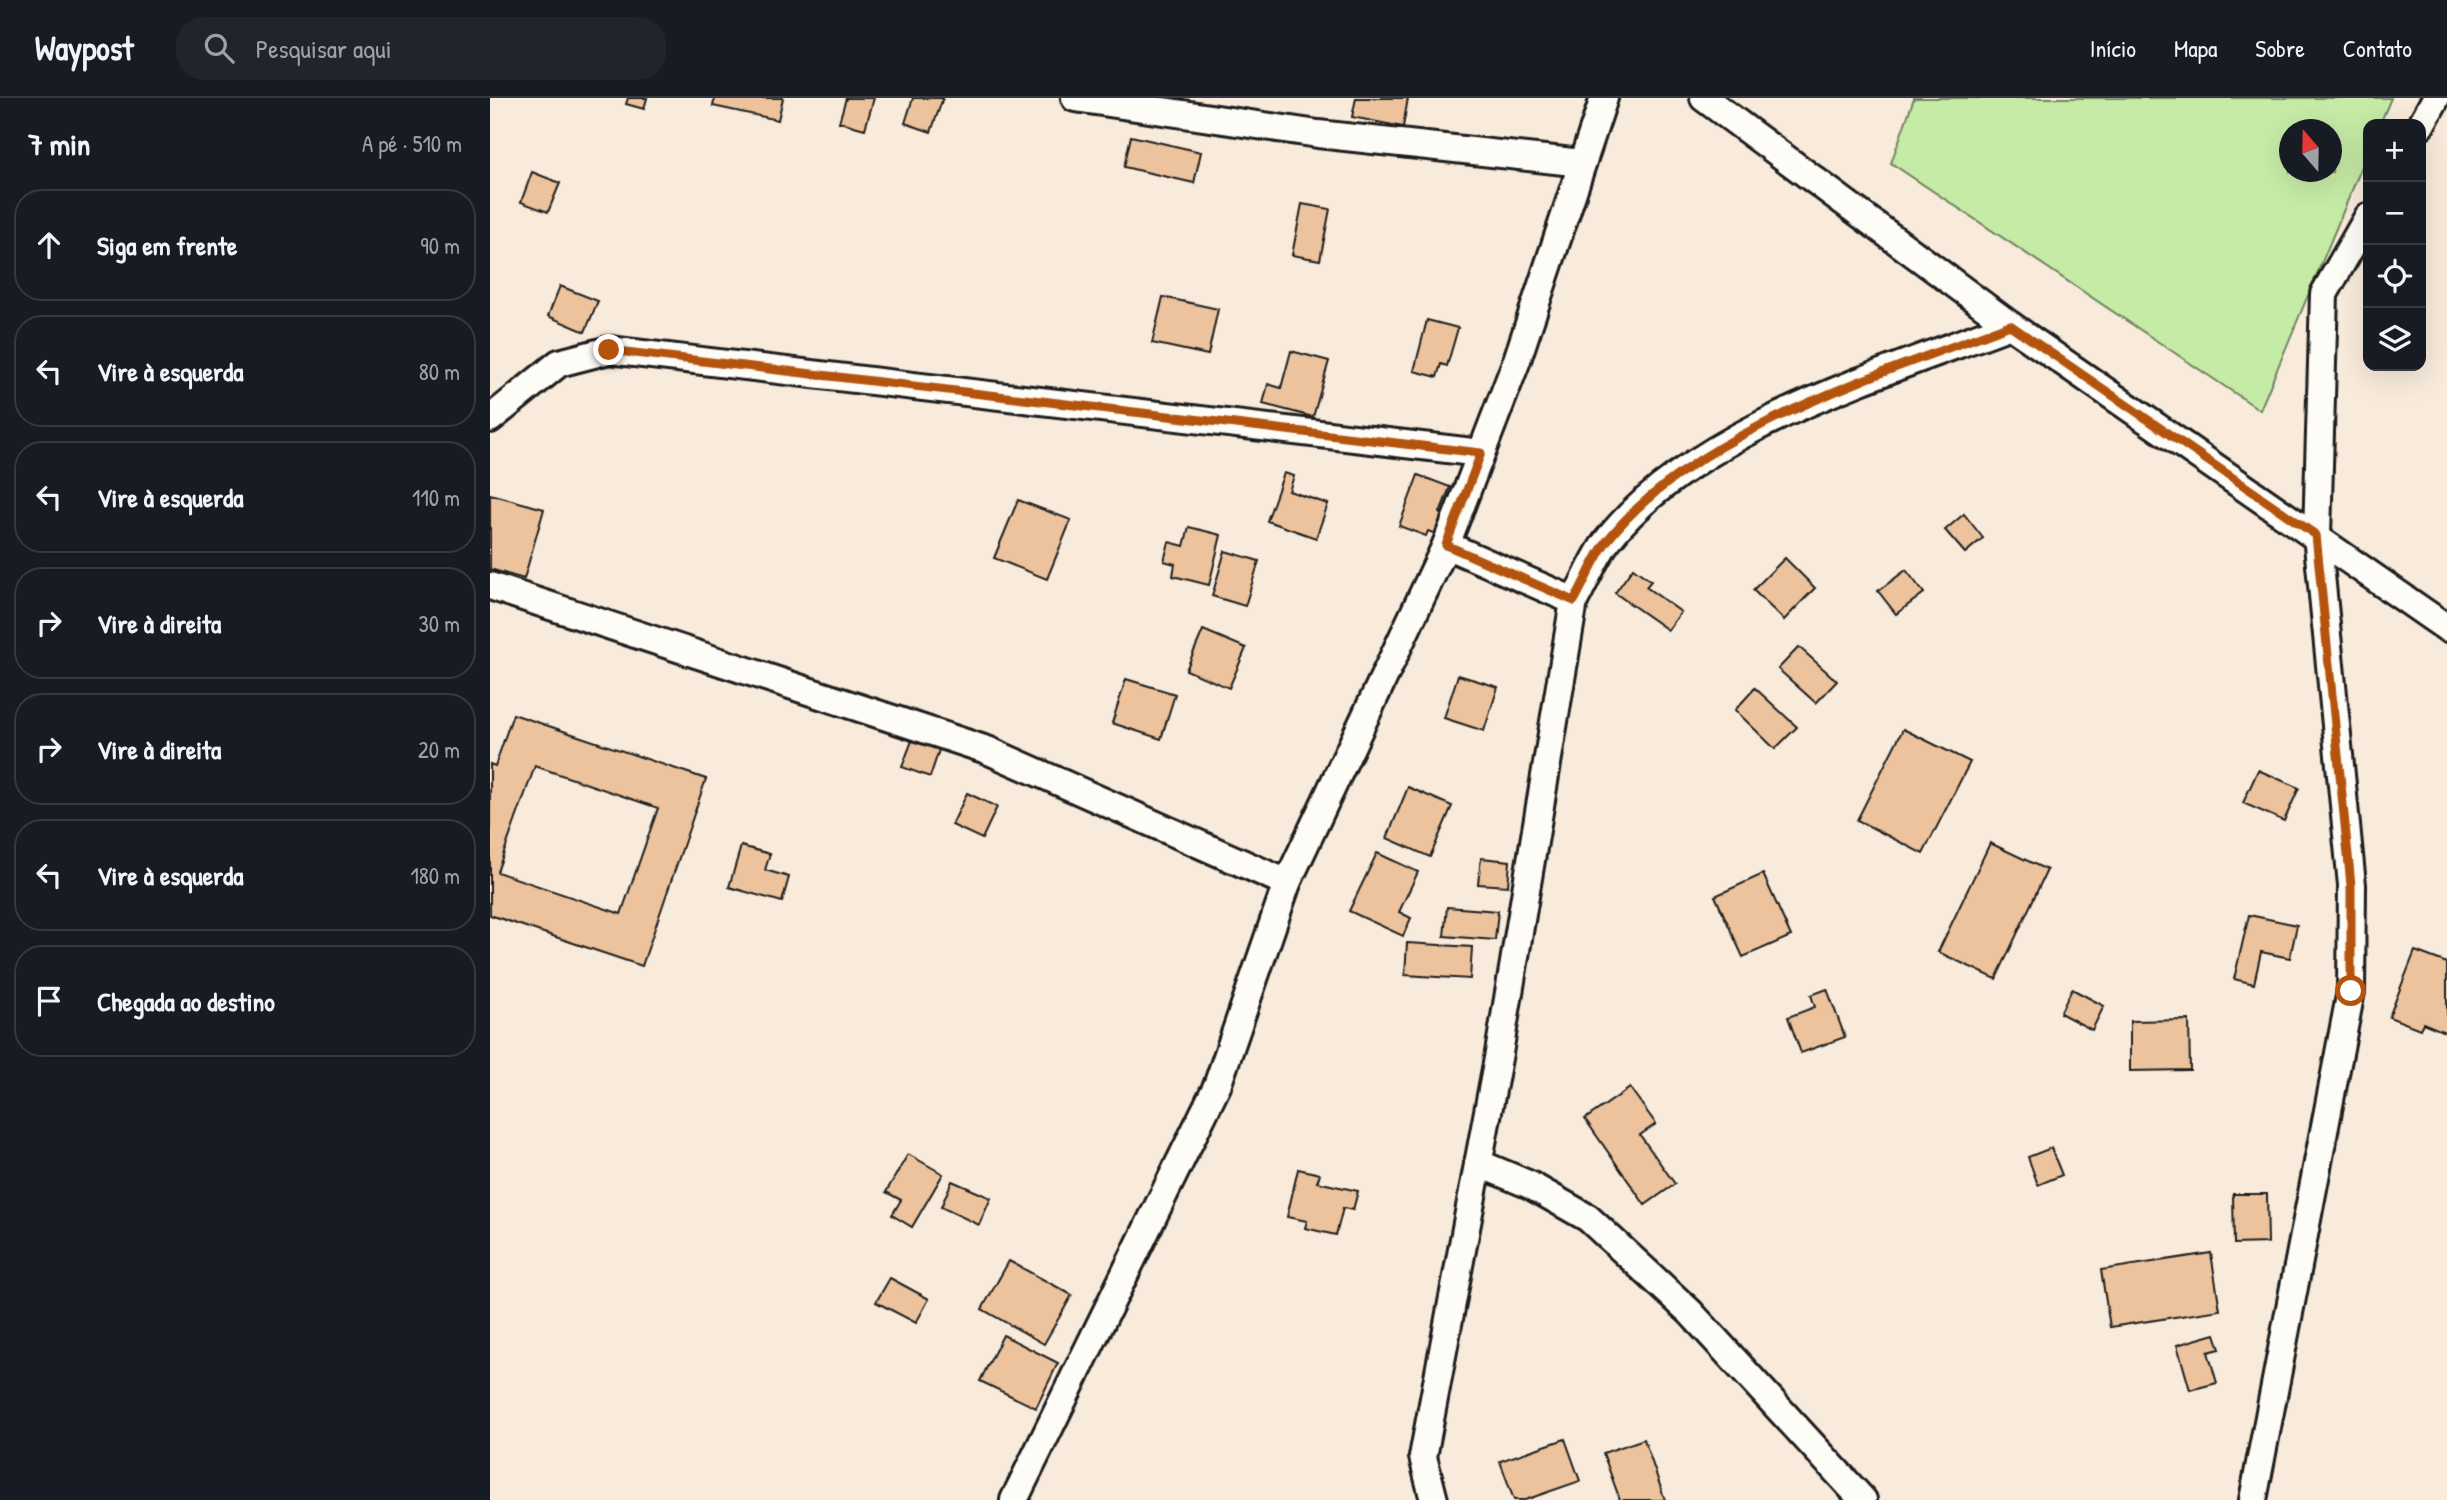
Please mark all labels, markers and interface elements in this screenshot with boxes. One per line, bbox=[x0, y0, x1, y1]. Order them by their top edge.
search box bbox=[176, 17, 666, 80]
text: Waypost bbox=[35, 26, 134, 70]
icon: search bbox=[200, 29, 238, 67]
text: Pesquisar aqui bbox=[256, 31, 391, 66]
text: Início bbox=[2090, 32, 2136, 64]
text: Mapa bbox=[2174, 32, 2217, 64]
text: Sobre bbox=[2255, 32, 2305, 64]
text: Contato bbox=[2343, 32, 2412, 64]
north arrow bbox=[2279, 119, 2342, 182]
map controls bbox=[2363, 119, 2426, 371]
button: + bbox=[2363, 119, 2426, 182]
text: 7 min bbox=[28, 124, 90, 164]
text: A pé · 510 m bbox=[362, 128, 462, 159]
button: − bbox=[2363, 182, 2426, 245]
icon: ahead bbox=[30, 226, 68, 264]
text: Siga em frente bbox=[97, 228, 237, 263]
text: 90 m bbox=[420, 230, 460, 261]
button: locate bbox=[2363, 245, 2426, 308]
button: layers bbox=[2363, 308, 2426, 371]
route end bbox=[593, 334, 624, 365]
icon: left bbox=[30, 352, 68, 390]
text: Vire à esquerda bbox=[97, 354, 243, 389]
text: 80 m bbox=[419, 356, 460, 387]
icon: left bbox=[30, 478, 68, 516]
text: Vire à esquerda bbox=[97, 480, 243, 515]
text: 110 m bbox=[412, 482, 460, 513]
icon: right bbox=[30, 604, 68, 642]
text: Vire à direita bbox=[97, 606, 221, 641]
text: 30 m bbox=[418, 608, 460, 639]
icon: right bbox=[30, 730, 68, 768]
text: Vire à direita bbox=[97, 732, 221, 767]
text: 20 m bbox=[418, 734, 460, 765]
icon: left bbox=[30, 856, 68, 894]
text: Vire à esquerda bbox=[97, 858, 243, 893]
text: 180 m bbox=[410, 860, 460, 891]
route start bbox=[2335, 975, 2366, 1006]
icon: arrive bbox=[30, 982, 68, 1020]
text: Chegada ao destino bbox=[97, 984, 275, 1019]

